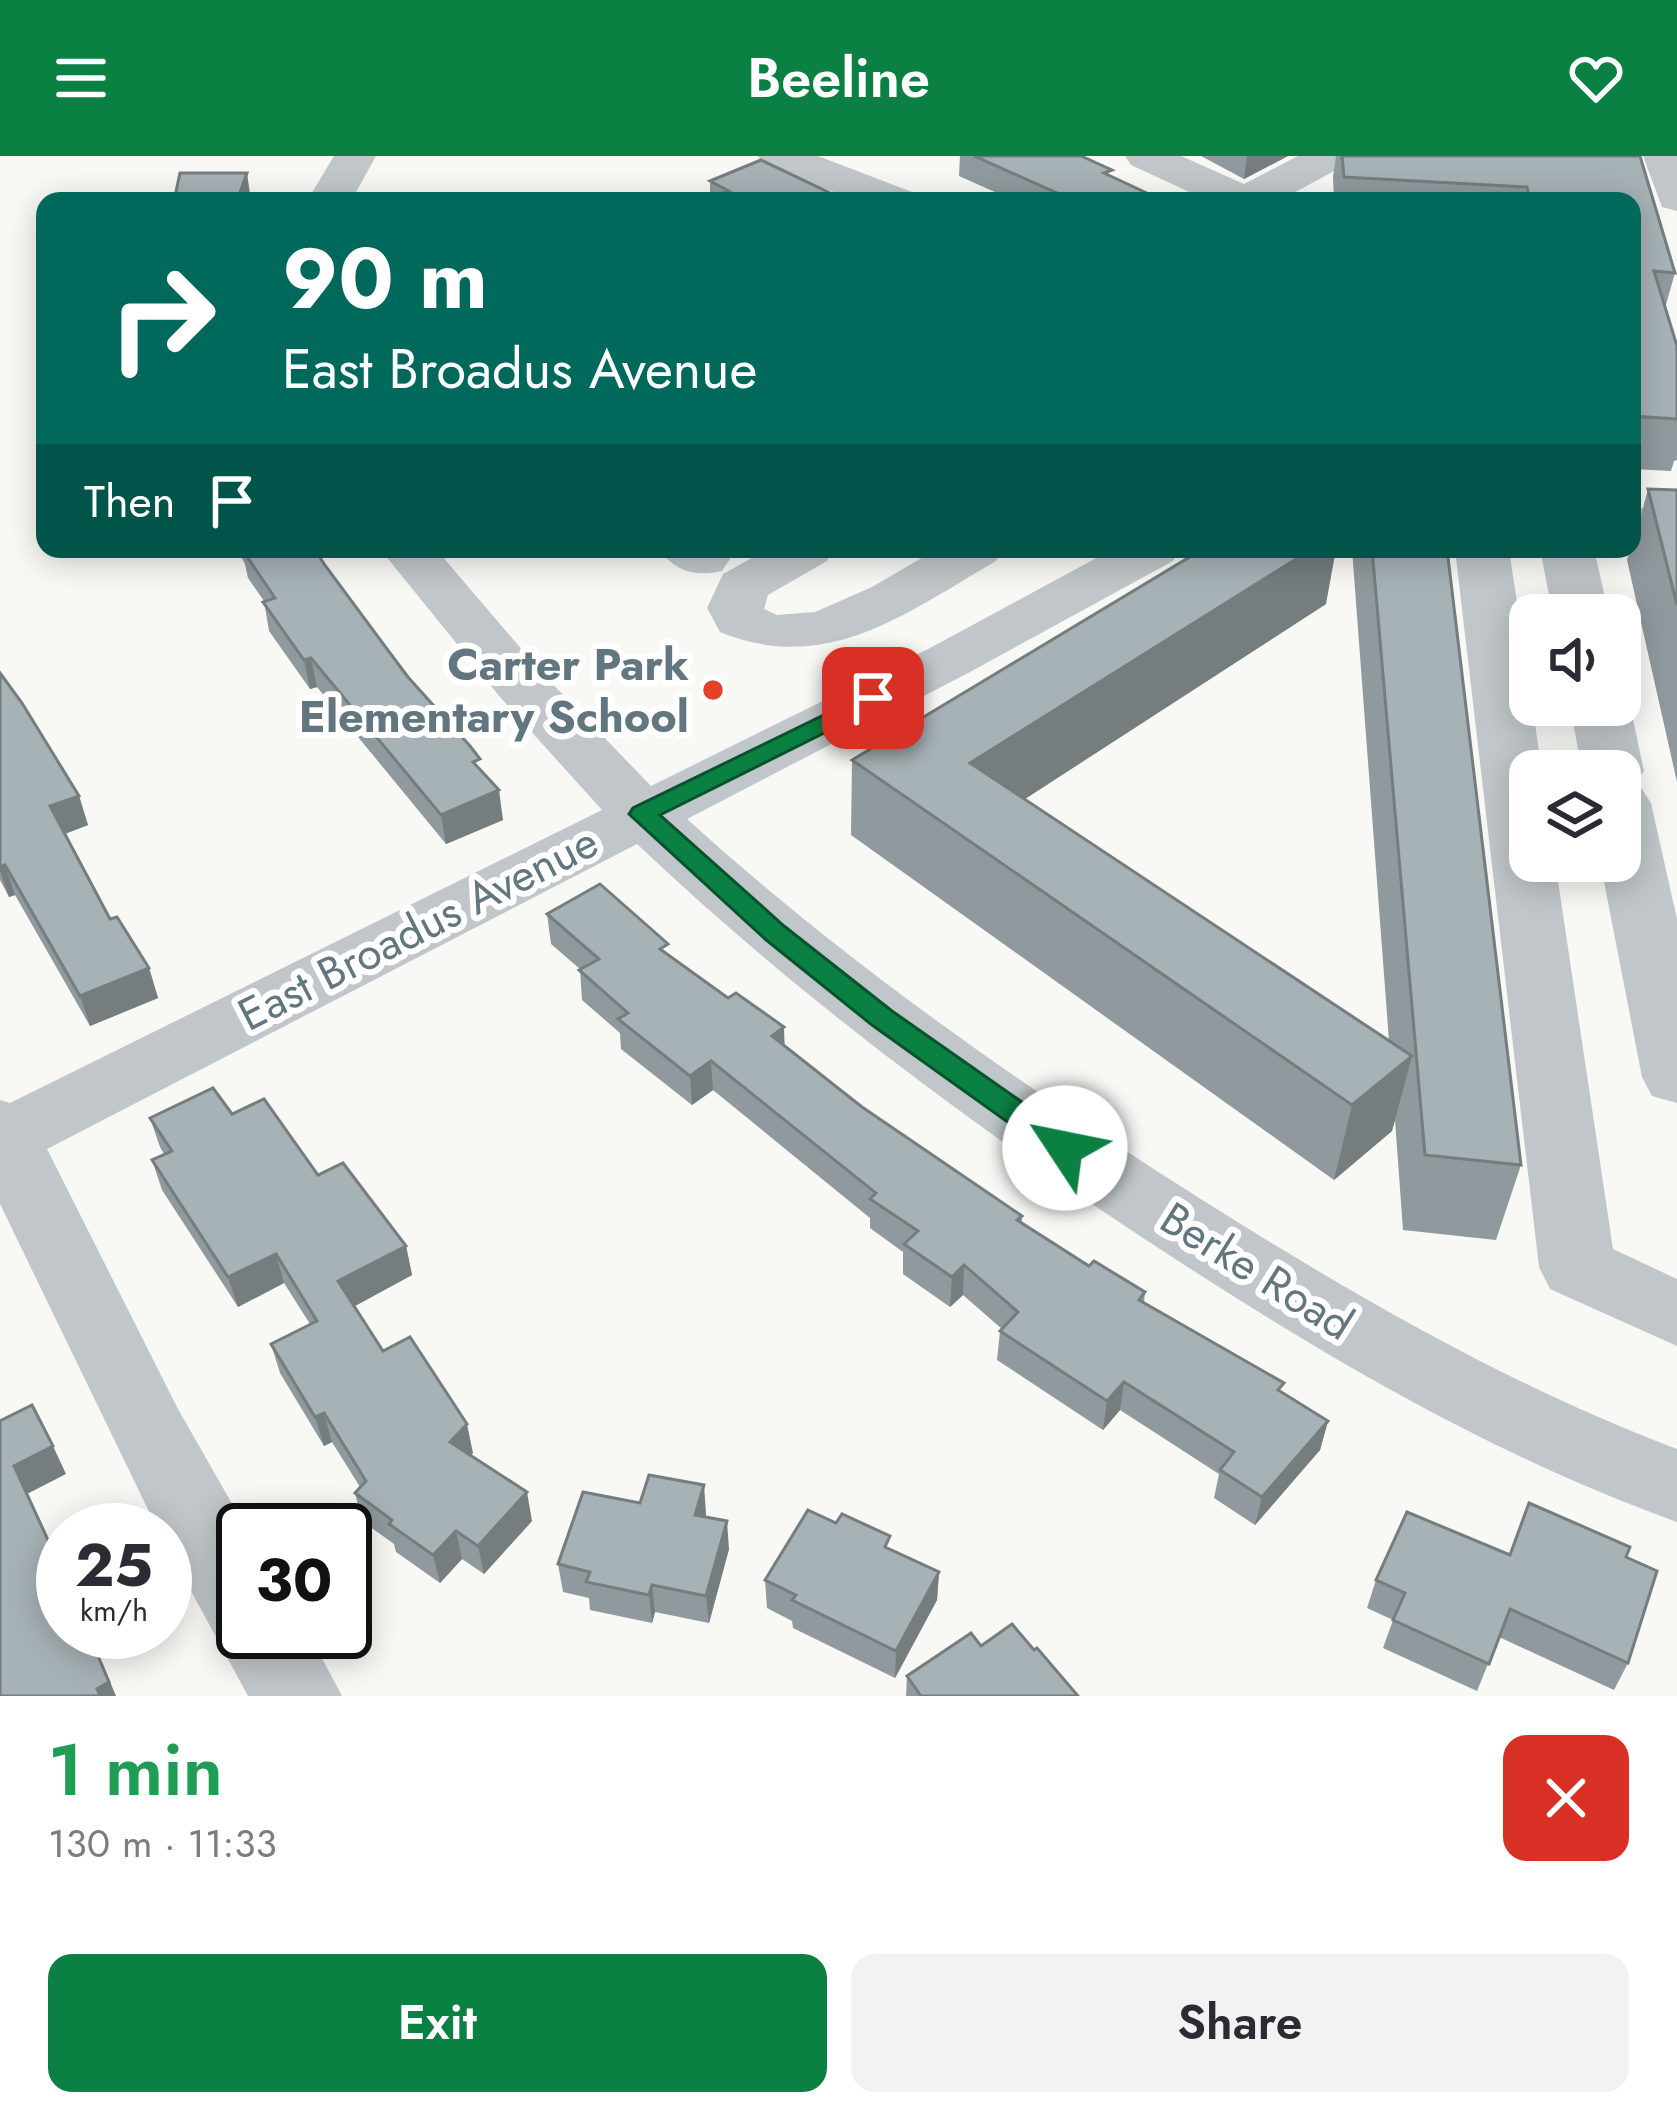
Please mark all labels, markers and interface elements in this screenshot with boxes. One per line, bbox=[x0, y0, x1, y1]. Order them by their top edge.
text: Beeline bbox=[747, 39, 930, 117]
icon: menu bbox=[48, 45, 114, 111]
icon: heart bbox=[1563, 45, 1629, 111]
text: 90 m bbox=[282, 218, 488, 340]
icon: right bbox=[84, 240, 240, 396]
text: East Broadus Avenue bbox=[282, 330, 757, 408]
icon: arrive bbox=[199, 468, 265, 534]
text: Then bbox=[84, 469, 175, 534]
map controls bbox=[1509, 594, 1641, 882]
button: sound bbox=[1509, 594, 1641, 726]
place label: Carter Park Elementary School bbox=[299, 632, 689, 749]
pin bbox=[822, 647, 924, 749]
icon: arrive bbox=[840, 665, 906, 731]
marker: Carter Park Elementary School bbox=[700, 677, 726, 703]
button: layers bbox=[1509, 750, 1641, 882]
street label: East Broadus Avenue bbox=[227, 809, 609, 1047]
position arrow bbox=[1002, 1085, 1128, 1211]
street label: Berke Road bbox=[1148, 1186, 1366, 1356]
speed limit sign: 30 bbox=[216, 1503, 372, 1659]
text: 25 bbox=[75, 1522, 153, 1609]
text: km/h bbox=[80, 1589, 148, 1632]
text: 1 min bbox=[48, 1718, 223, 1822]
button: close bbox=[1503, 1735, 1629, 1861]
text: 130 m · 11:33 bbox=[48, 1815, 277, 1872]
button: Exit bbox=[48, 1954, 827, 2092]
button: Share bbox=[851, 1954, 1629, 2092]

